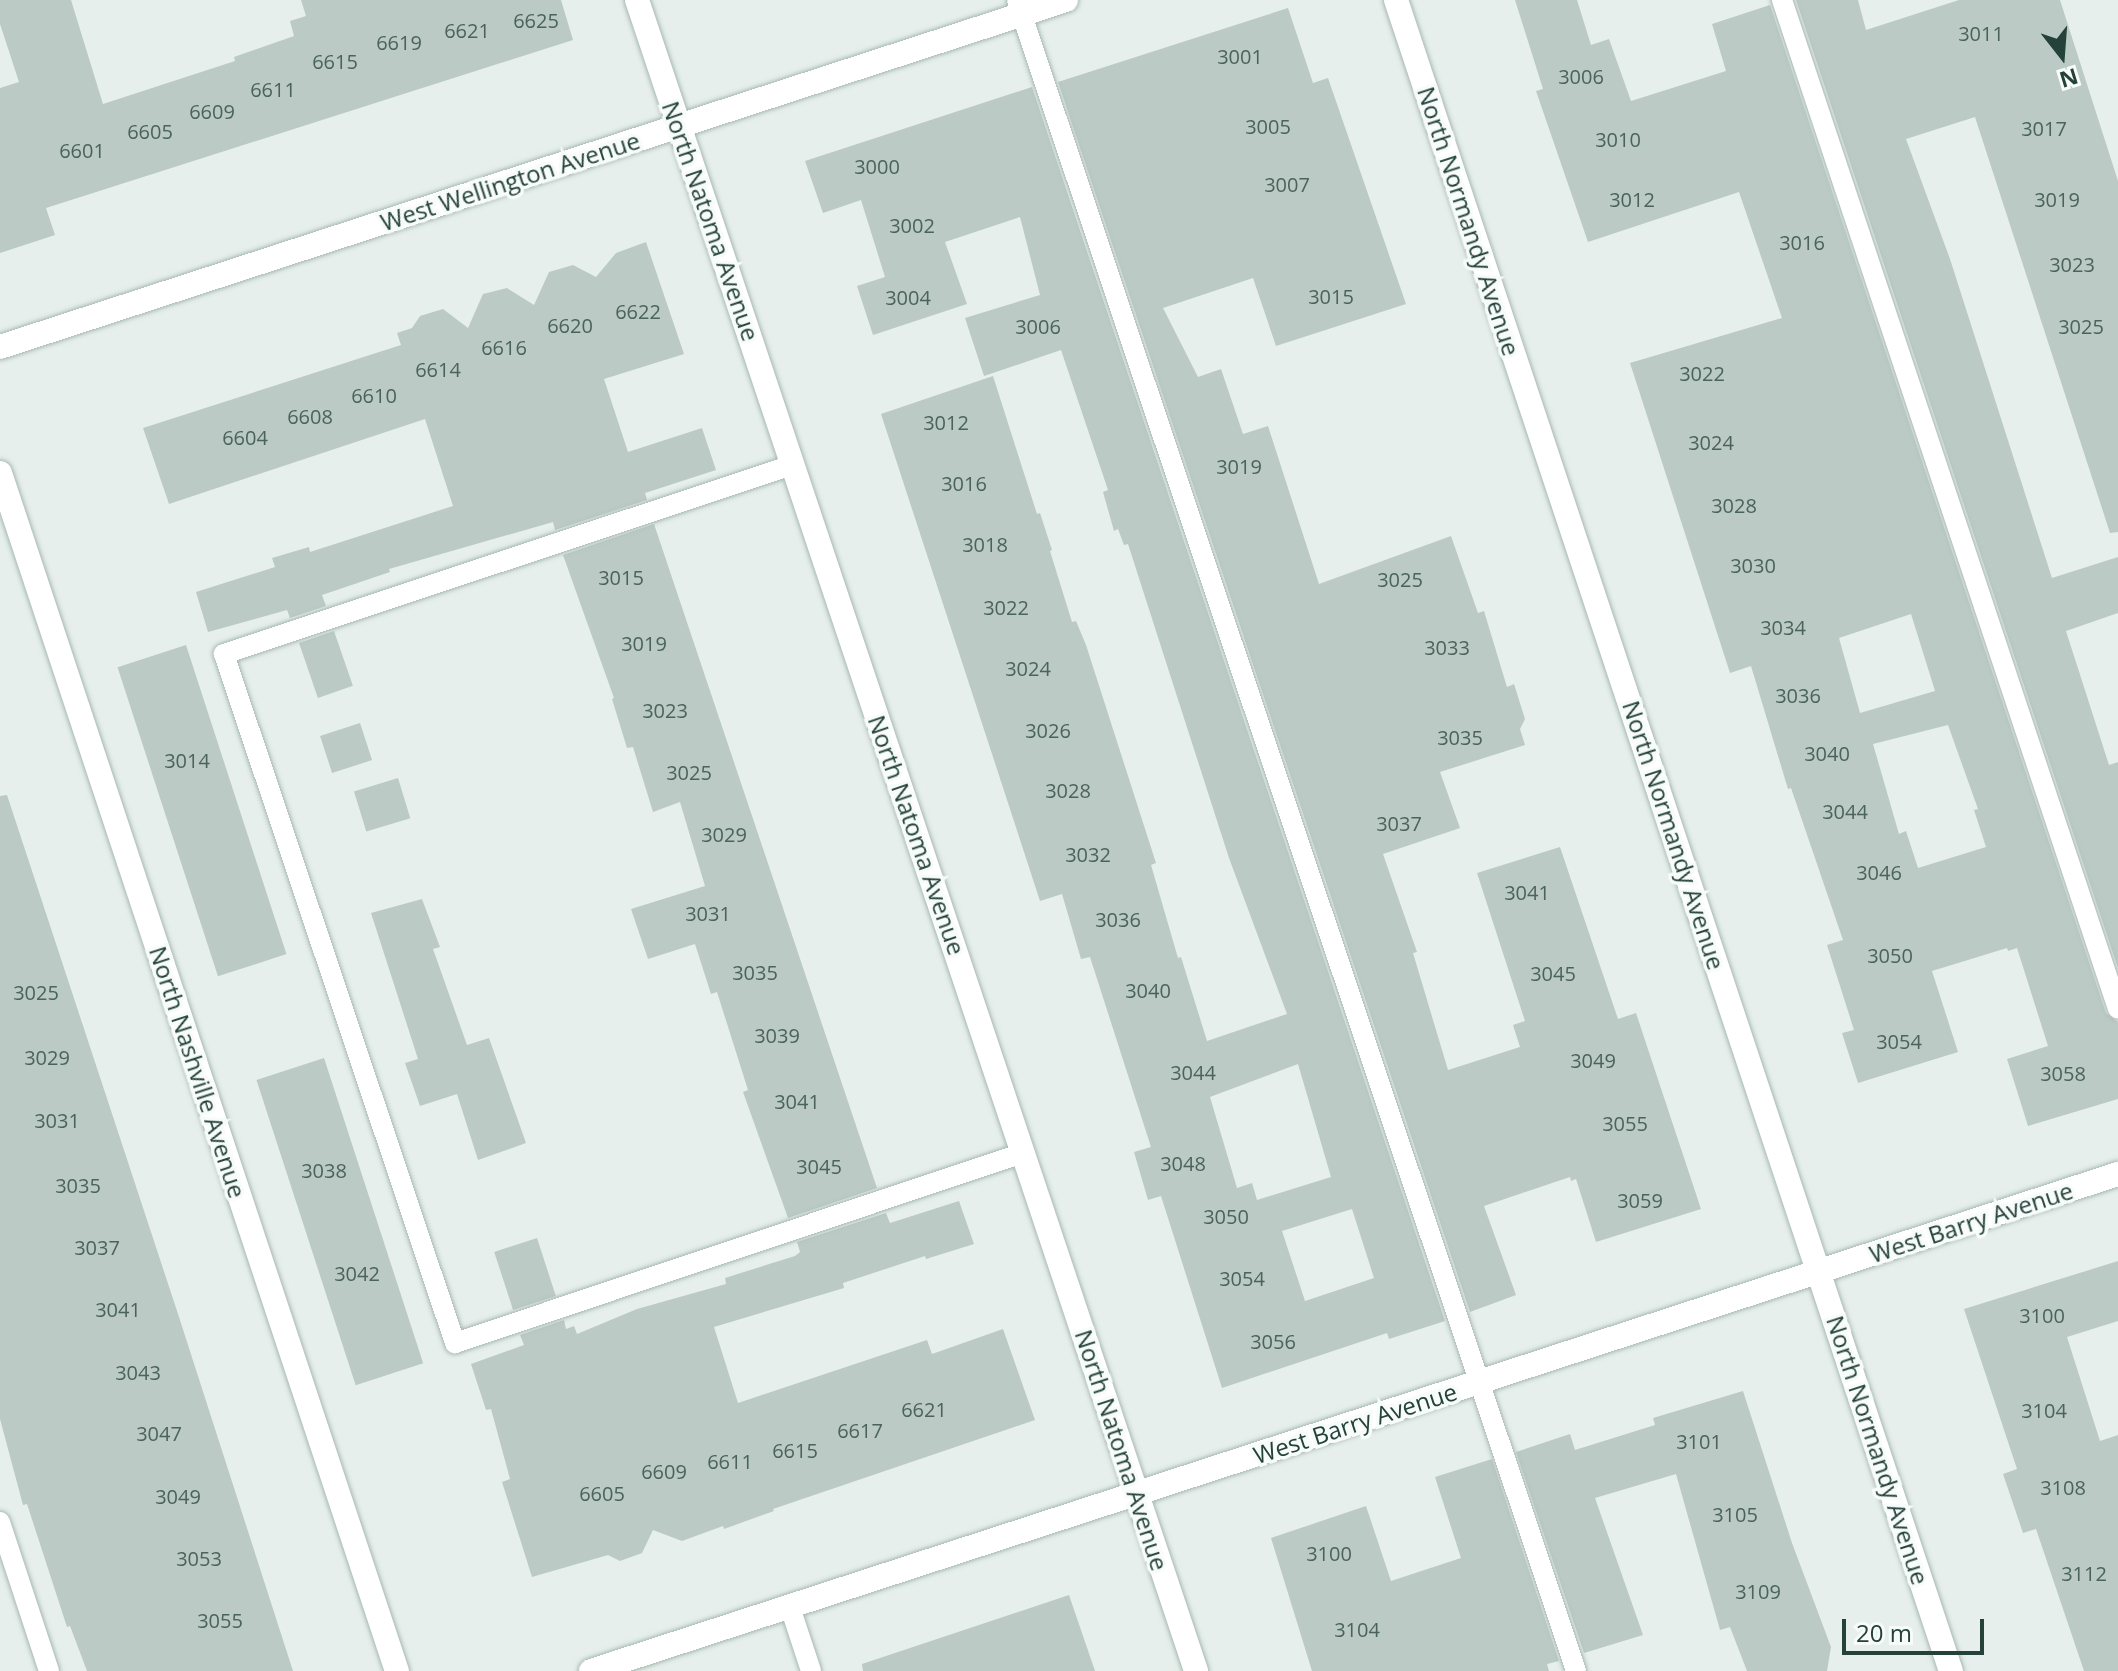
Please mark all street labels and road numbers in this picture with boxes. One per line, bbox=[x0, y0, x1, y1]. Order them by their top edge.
street label: North Normandy Avenue bbox=[1412, 83, 1526, 359]
street label: North Natoma Avenue bbox=[656, 97, 766, 345]
street label: West Wellington Avenue bbox=[377, 125, 643, 237]
street label: North Normandy Avenue bbox=[1617, 697, 1731, 973]
street label: North Natoma Avenue bbox=[862, 711, 972, 959]
street label: North Nashville Avenue bbox=[144, 943, 252, 1201]
street label: West Barry Avenue bbox=[1866, 1176, 2076, 1268]
street label: North Normandy Avenue bbox=[1821, 1312, 1935, 1588]
street label: North Natoma Avenue bbox=[1069, 1326, 1175, 1574]
street label: West Barry Avenue bbox=[1250, 1377, 1460, 1469]

